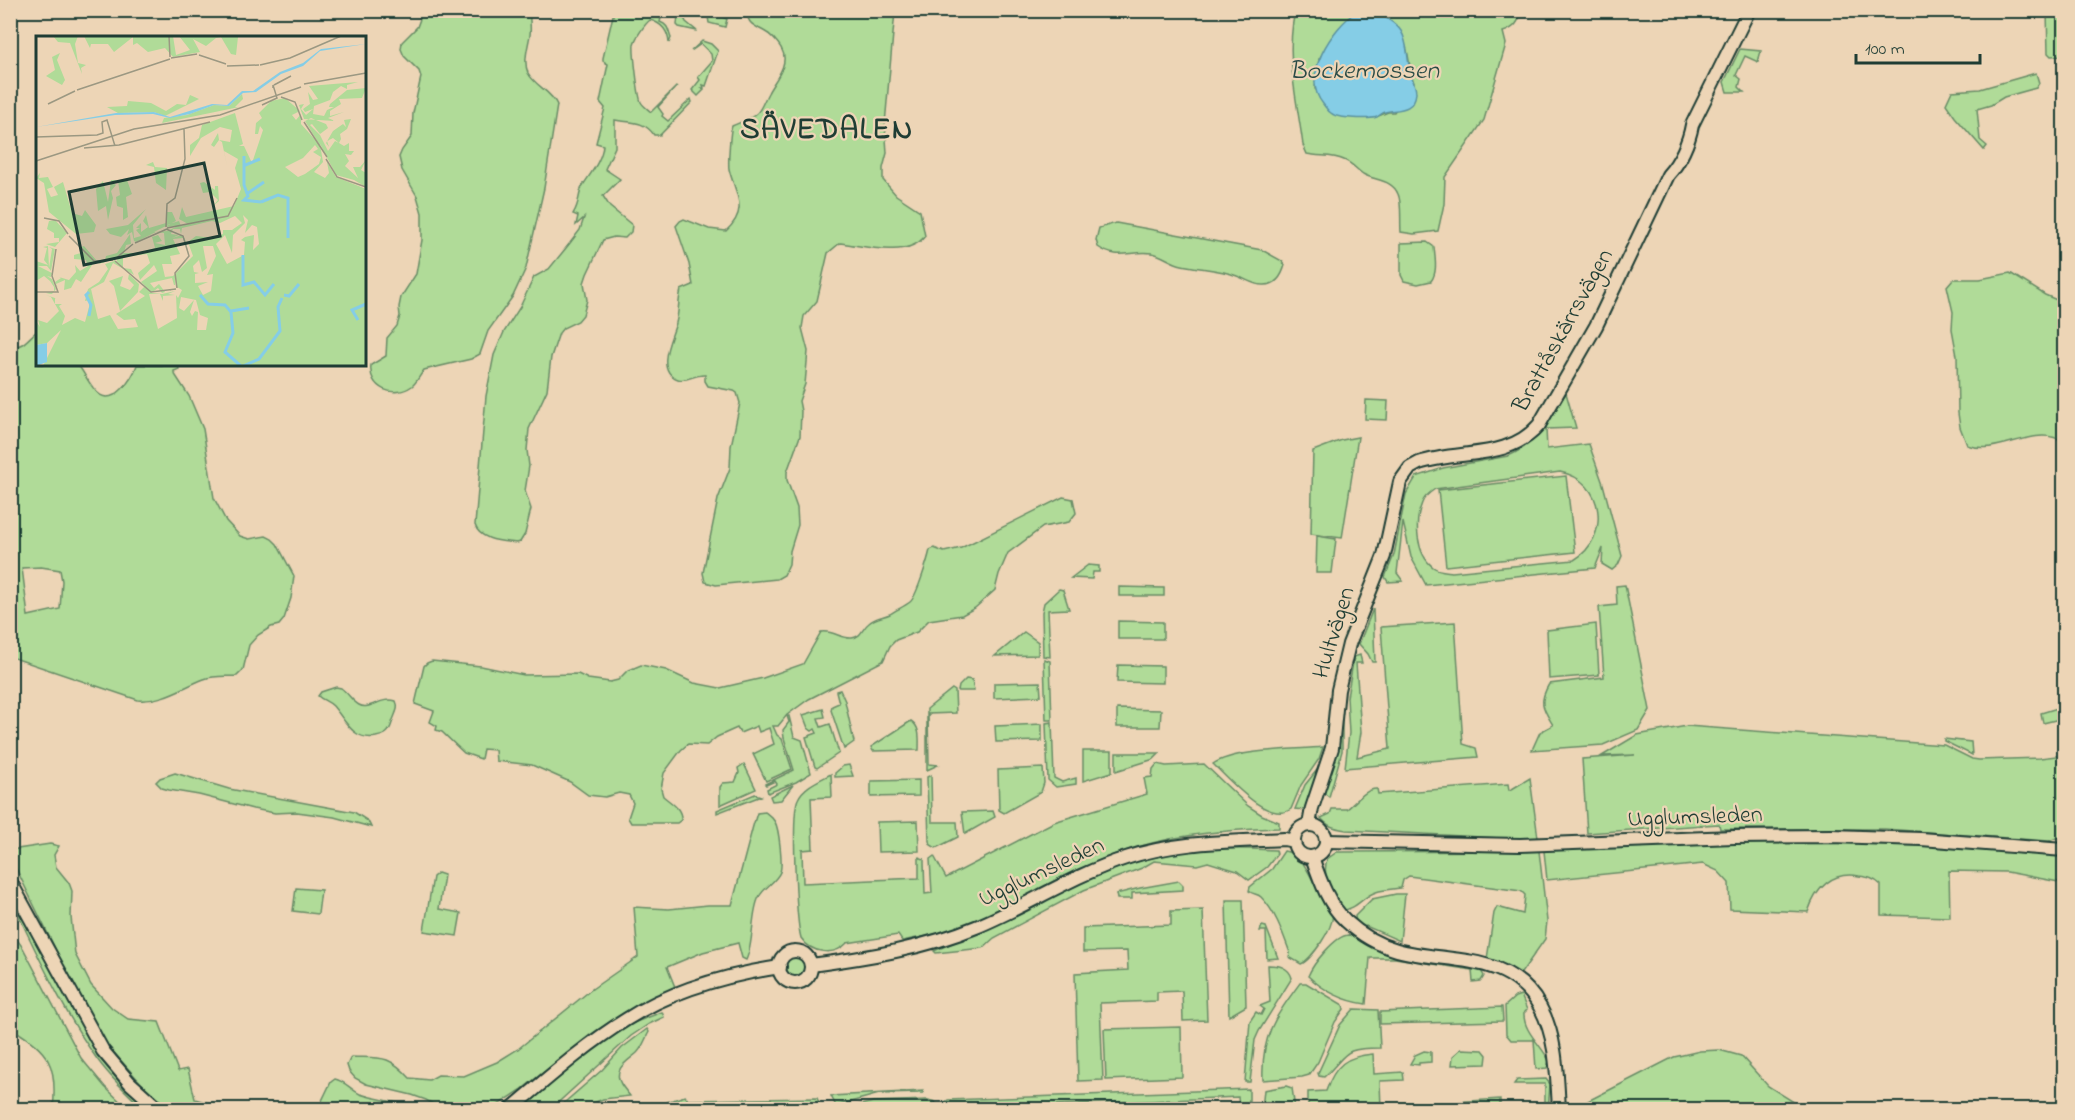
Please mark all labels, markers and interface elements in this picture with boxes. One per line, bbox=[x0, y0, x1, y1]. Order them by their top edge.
scale bar bbox=[1856, 27, 1980, 65]
inset map bbox=[36, 36, 366, 366]
text: 100 m bbox=[1865, 37, 1905, 63]
water label: Bockemossen bbox=[1289, 53, 1440, 91]
district label: SÄVEDALEN bbox=[740, 109, 914, 153]
street label: Brattåskärrsvägen bbox=[1504, 243, 1624, 420]
street label: Hultvägen bbox=[1304, 583, 1366, 683]
street label: Ugglumsleden bbox=[1627, 798, 1763, 838]
street label: Ugglumsleden bbox=[973, 829, 1111, 917]

